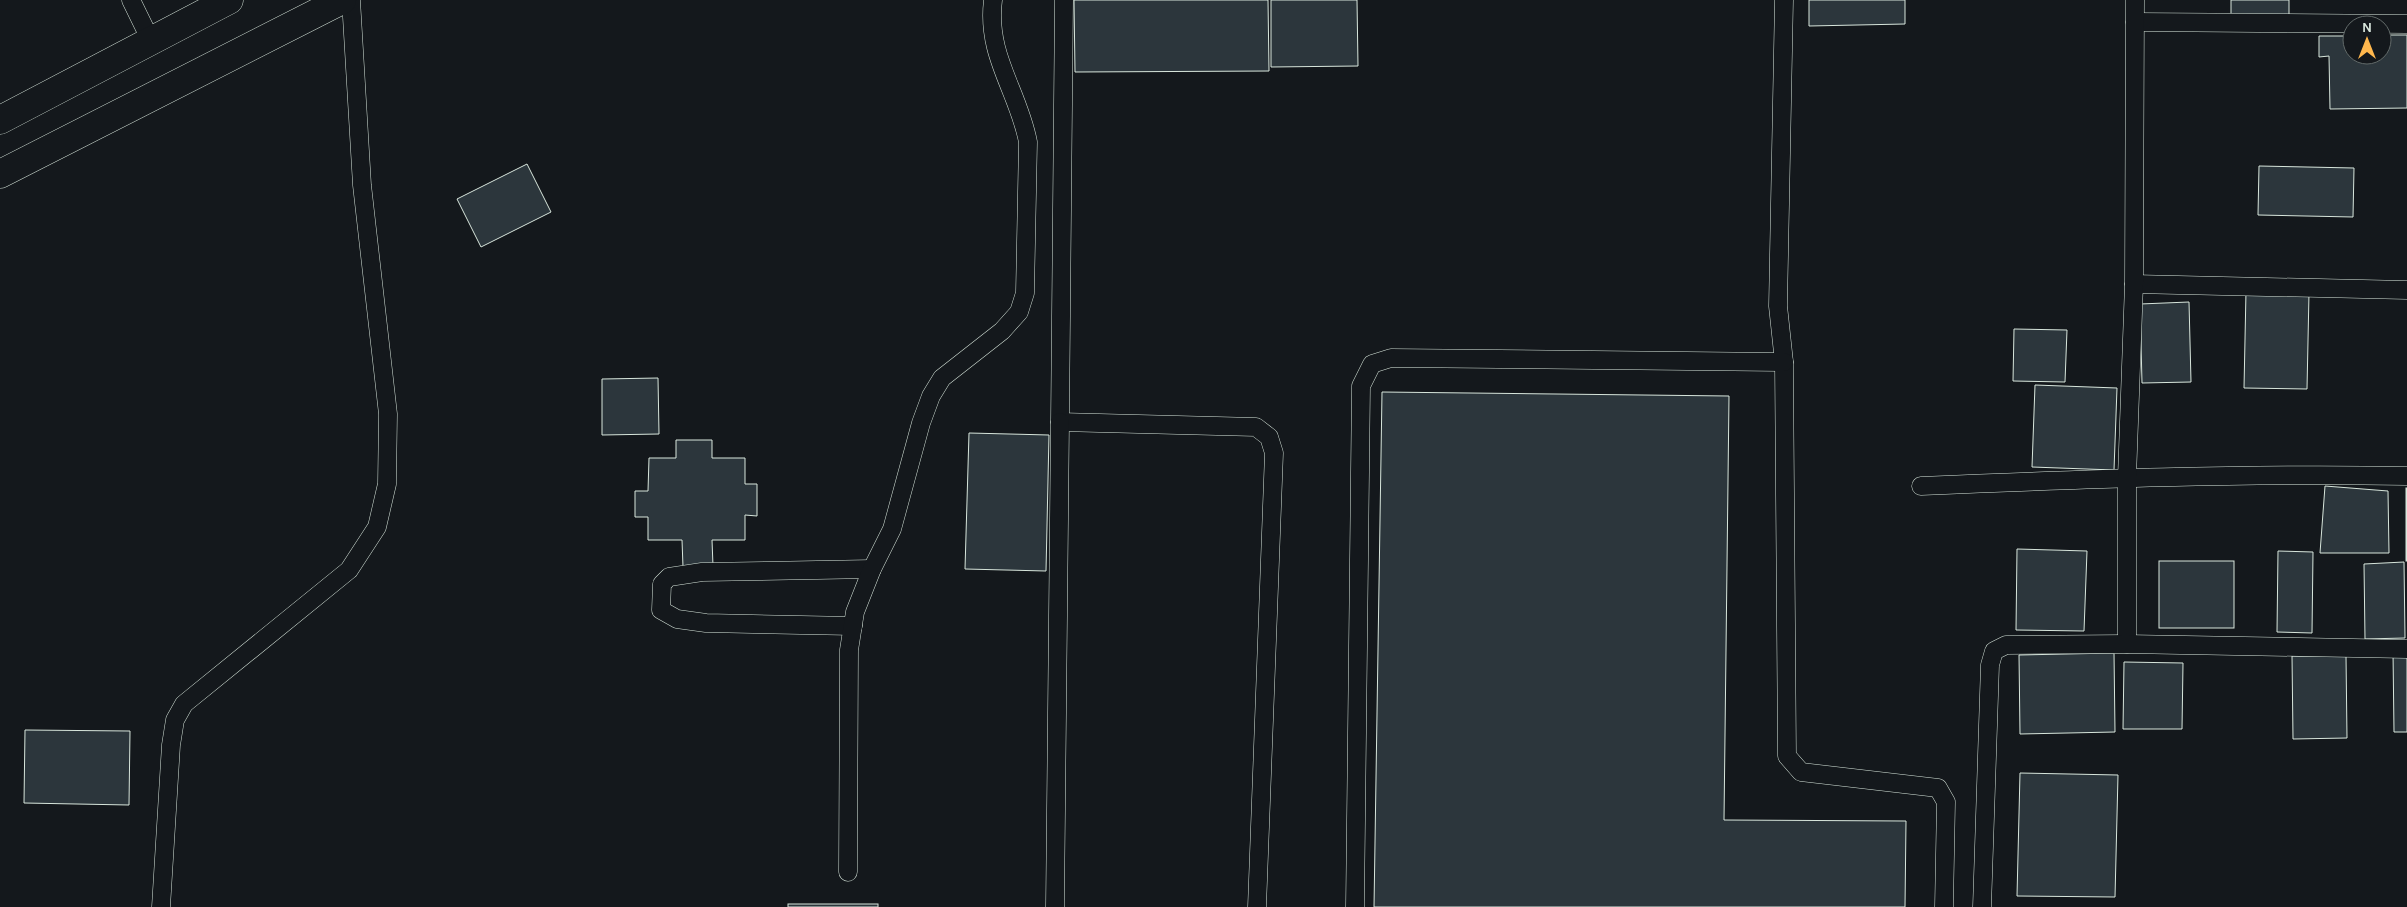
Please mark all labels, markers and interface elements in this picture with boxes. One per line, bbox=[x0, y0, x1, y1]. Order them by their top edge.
north arrow bbox=[2342, 15, 2392, 65]
text: N bbox=[2362, 19, 2372, 36]

